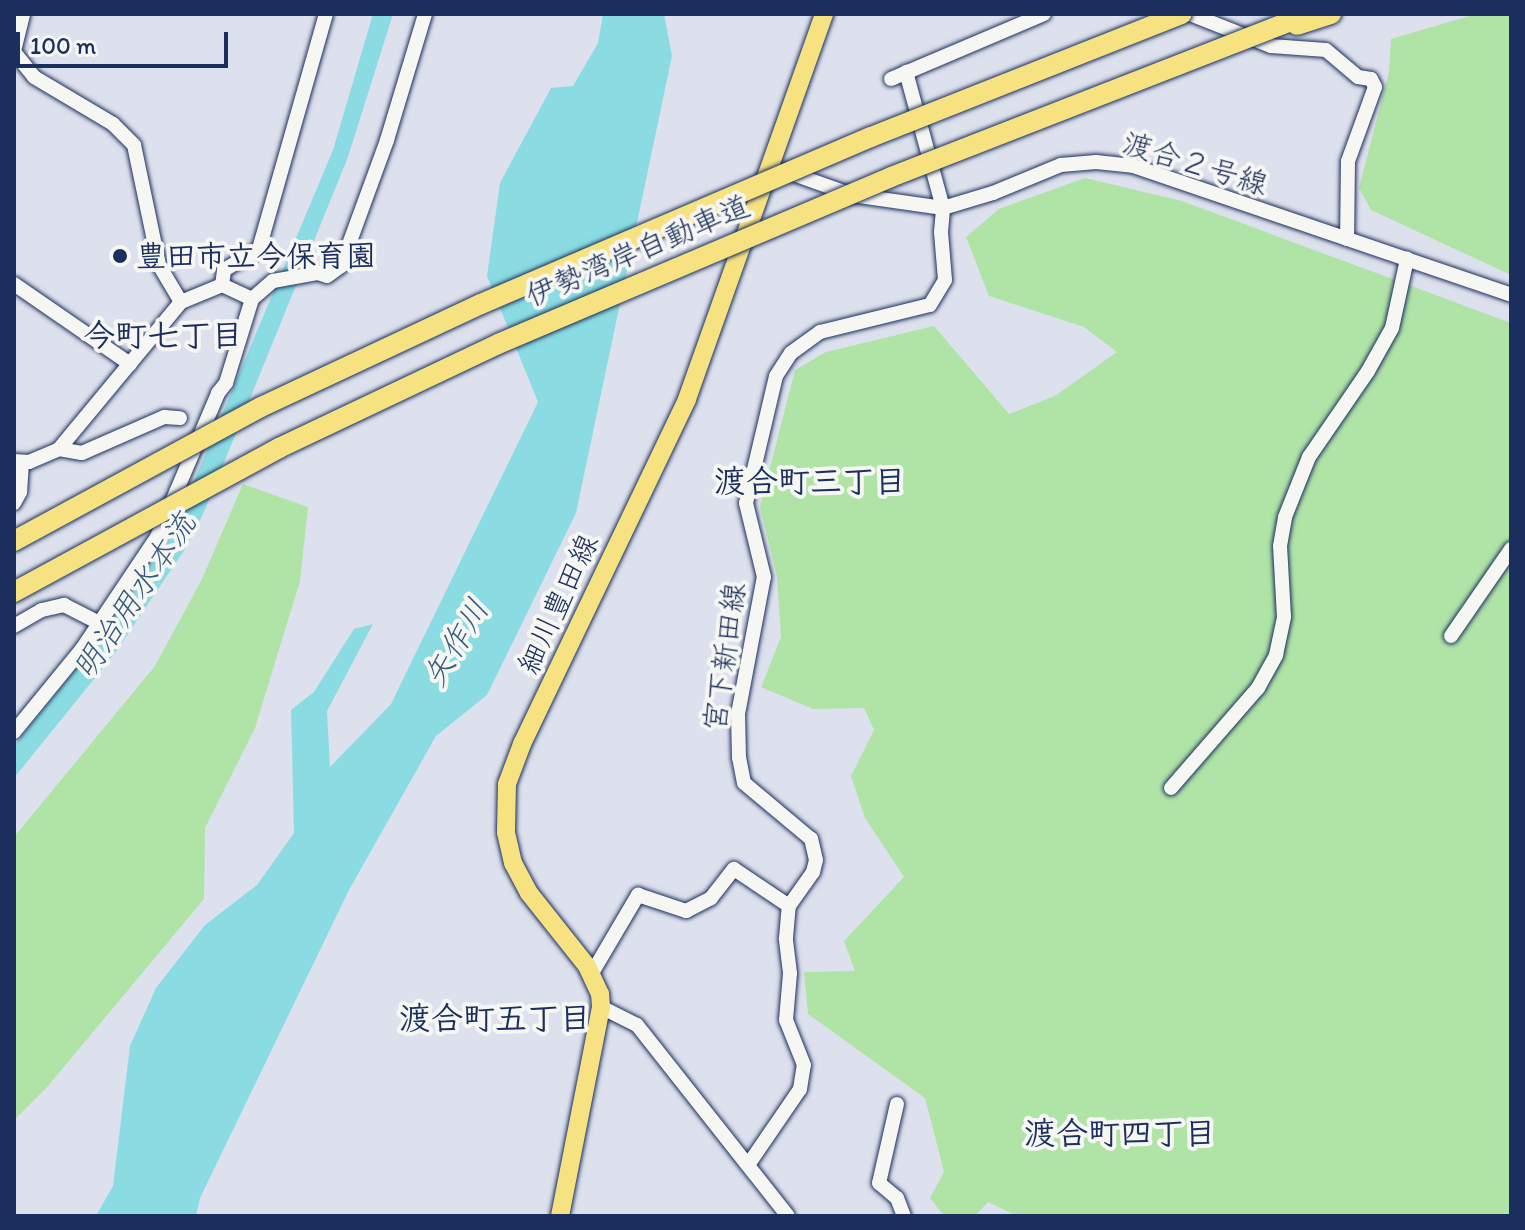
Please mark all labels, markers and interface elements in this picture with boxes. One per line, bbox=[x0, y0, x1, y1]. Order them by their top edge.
scale bar bbox=[20, 16, 232, 66]
text: 100 m bbox=[30, 31, 96, 60]
street label: 渡合２号線 bbox=[1118, 125, 1272, 203]
street label: 伊勢湾岸自動車道 bbox=[521, 188, 755, 314]
place label: 豊田市立今保育園 bbox=[136, 238, 376, 274]
marker: 豊田市立今保育園 bbox=[111, 247, 129, 265]
district label: 今町七丁目 bbox=[83, 316, 243, 354]
district label: 渡合町三丁目 bbox=[714, 462, 906, 500]
water label: 明治用水本流 bbox=[64, 506, 204, 686]
street label: 細川豊田線 bbox=[510, 528, 606, 680]
street label: 宮下新田線 bbox=[697, 580, 753, 734]
water label: 矢作川 bbox=[415, 592, 497, 694]
district label: 渡合町五丁目 bbox=[399, 999, 591, 1037]
district label: 渡合町四丁目 bbox=[1024, 1114, 1216, 1152]

